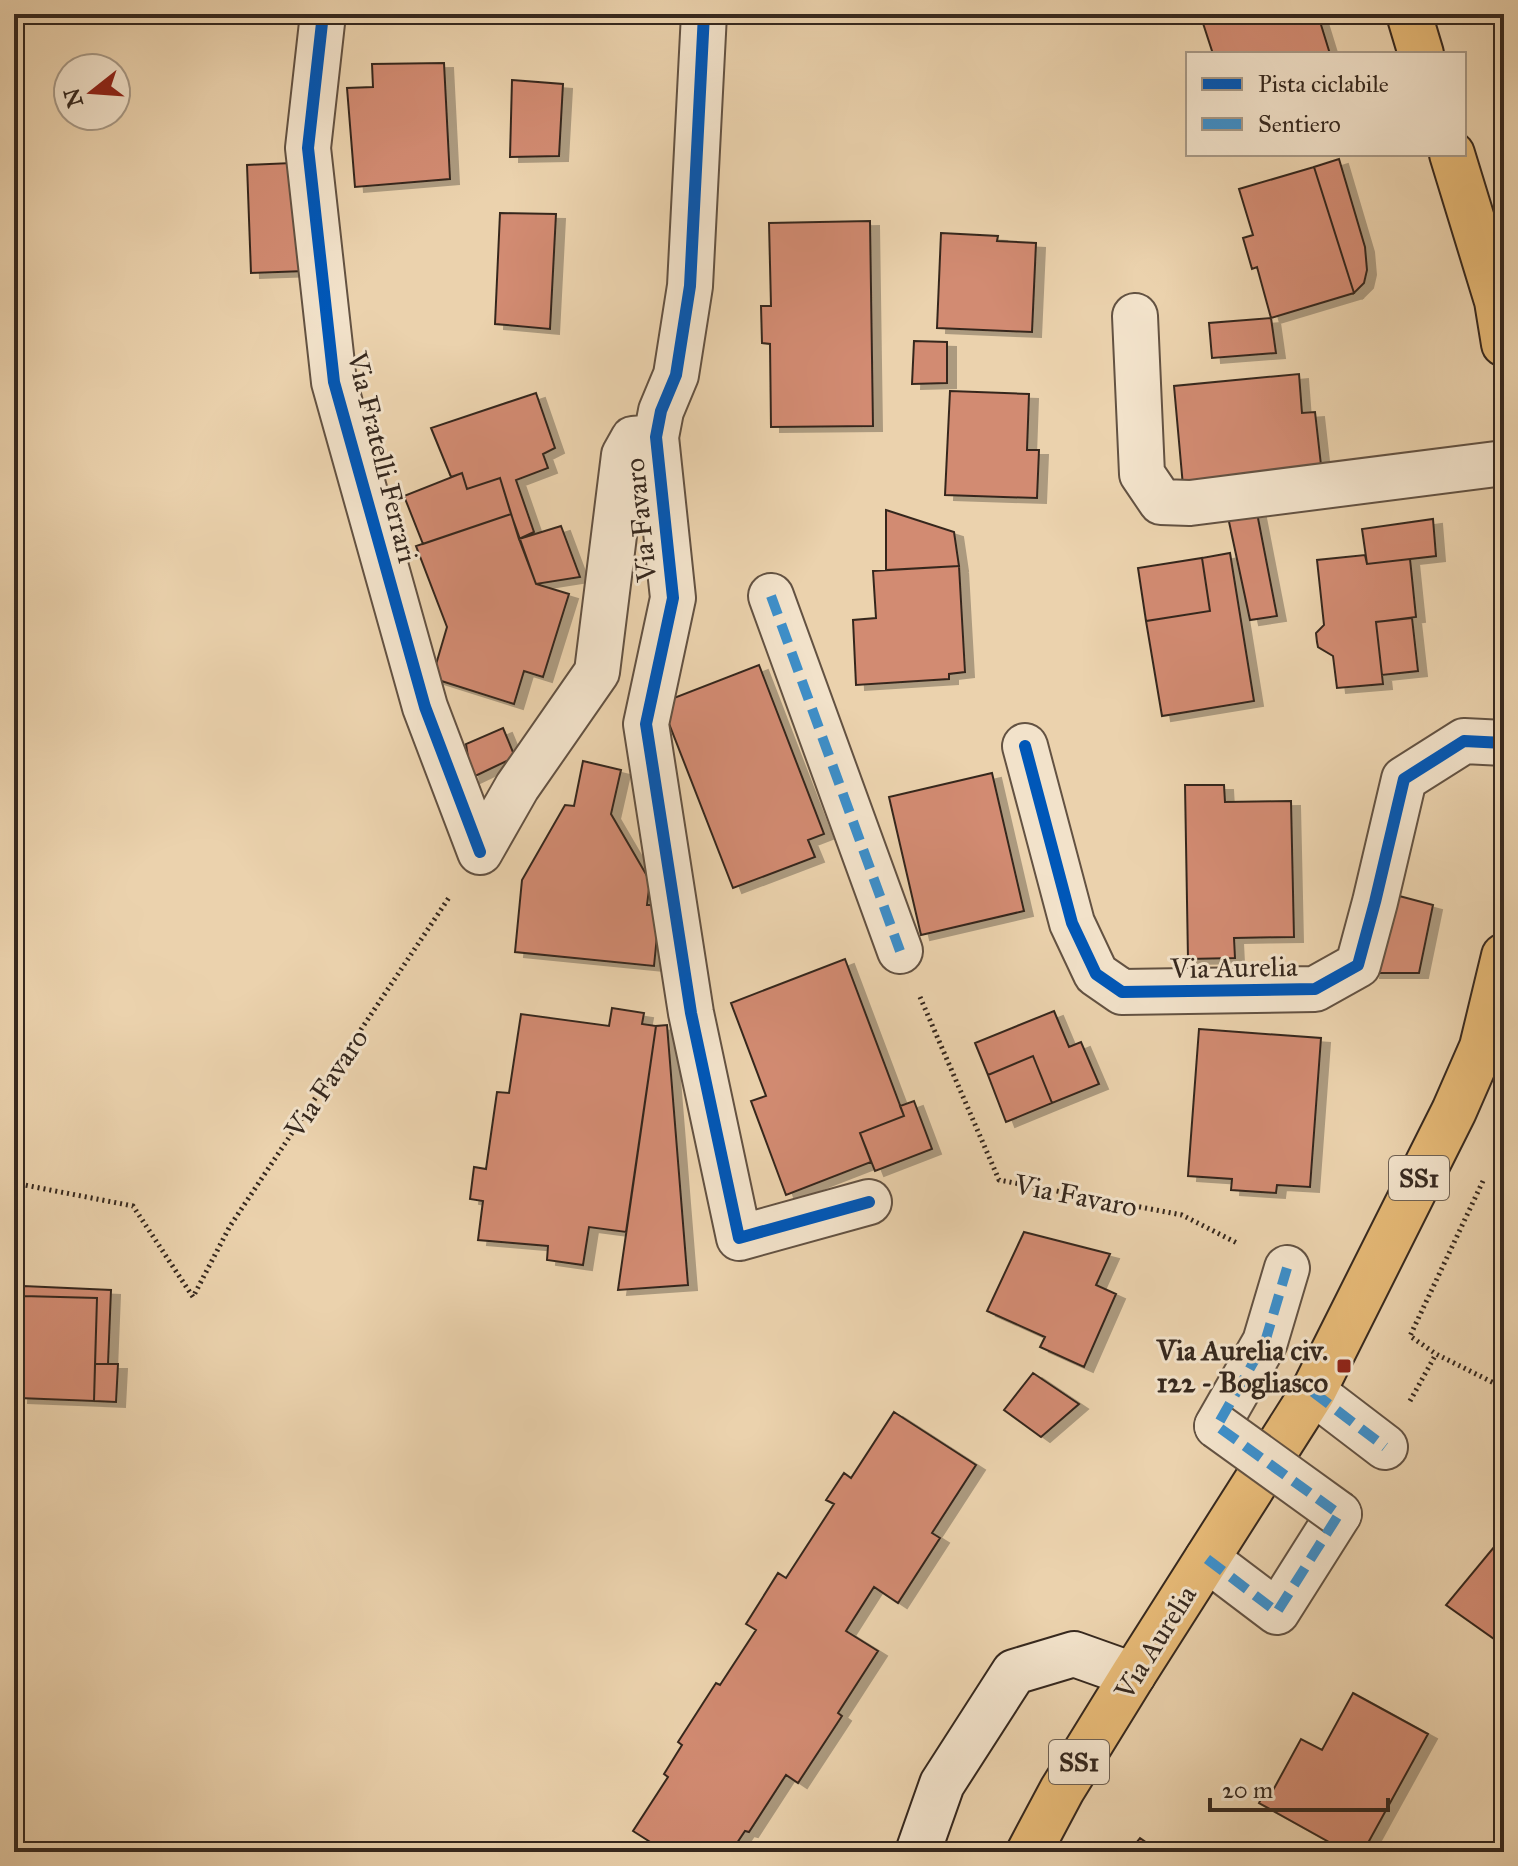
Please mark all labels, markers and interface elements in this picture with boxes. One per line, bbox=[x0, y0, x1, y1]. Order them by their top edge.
north arrow bbox=[52, 52, 132, 132]
legend bbox=[1186, 52, 1466, 156]
text: Pista ciclabile bbox=[1258, 69, 1389, 99]
text: N bbox=[58, 85, 89, 111]
text: Sentiero bbox=[1258, 109, 1341, 139]
street label: Via Fratelli Ferrari bbox=[339, 347, 426, 566]
street label: Via Favaro bbox=[617, 456, 664, 584]
street label: Via Aurelia bbox=[1169, 949, 1298, 986]
street label: Via Favaro bbox=[277, 1022, 376, 1145]
road number: SS1 bbox=[1389, 1156, 1449, 1200]
street label: Via Favaro bbox=[1011, 1166, 1140, 1225]
place label: Via Aurelia civ. 122 - Bogliasco bbox=[1156, 1333, 1328, 1400]
marker: Via Aurelia civ. 122 - Bogliasco bbox=[1335, 1357, 1353, 1375]
street label: Via Aurelia bbox=[1106, 1579, 1204, 1706]
road number: SS1 bbox=[1049, 1740, 1109, 1784]
scale bar bbox=[1210, 1762, 1388, 1812]
text: 20 m bbox=[1222, 1775, 1273, 1805]

